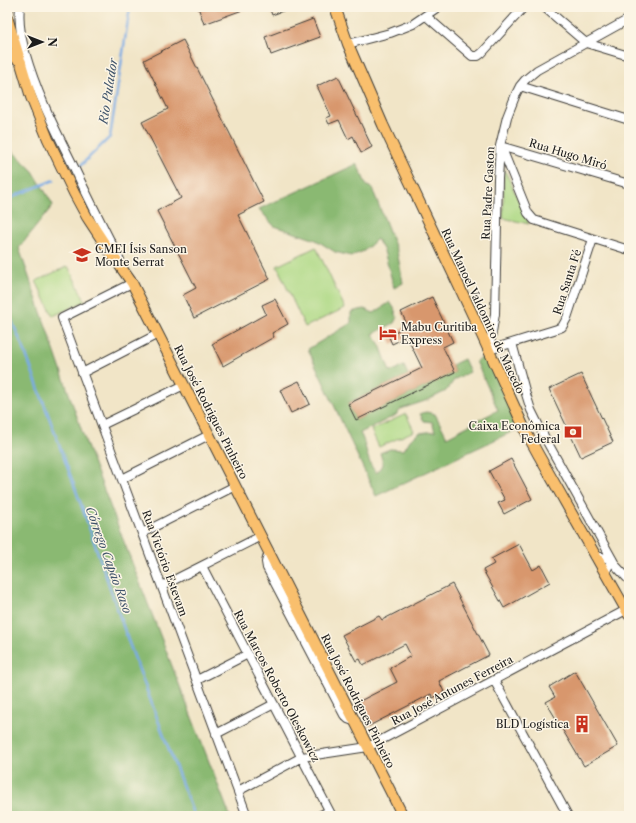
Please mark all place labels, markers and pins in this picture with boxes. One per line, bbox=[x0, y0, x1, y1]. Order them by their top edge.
place label: CMEI Ísis Sanson Monte Serrat bbox=[95, 242, 187, 269]
school or university icon: CMEI Ísis Sanson Monte Serrat bbox=[72, 245, 92, 265]
place label: Mabu Curitiba Express bbox=[401, 320, 477, 347]
hotel icon: Mabu Curitiba Express bbox=[378, 323, 398, 343]
place label: Caixa Econômica Federal bbox=[468, 419, 561, 446]
bank icon: Caixa Econômica Federal bbox=[563, 422, 583, 442]
building icon: BLD Logística bbox=[572, 714, 592, 734]
place label: BLD Logística bbox=[496, 717, 569, 731]

